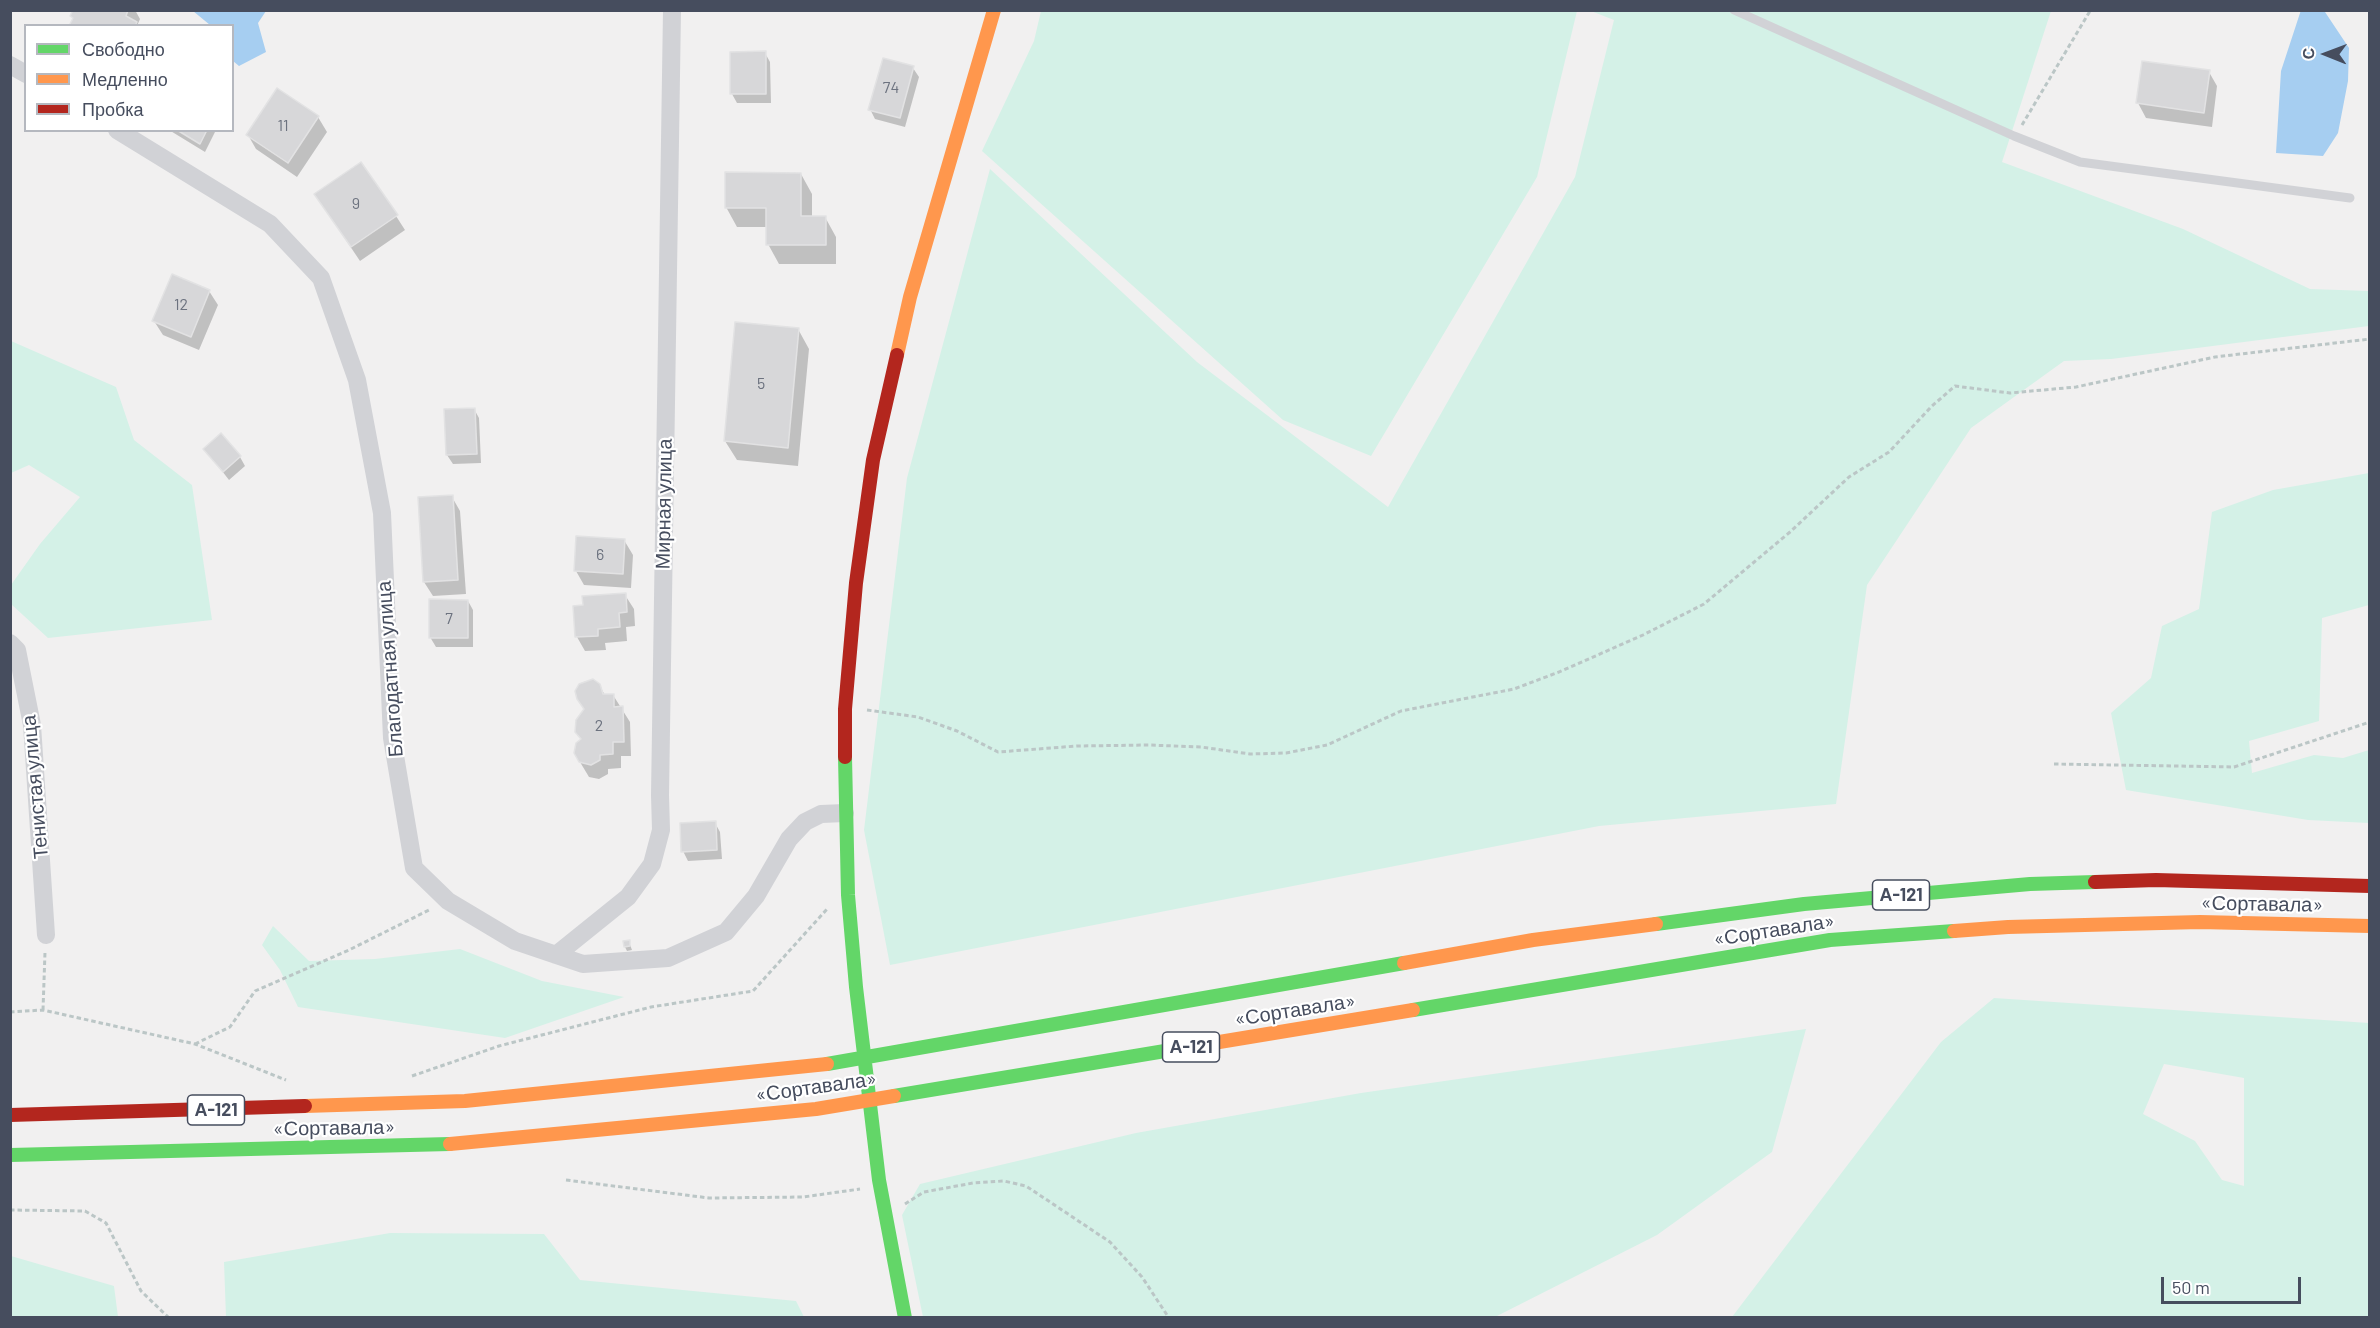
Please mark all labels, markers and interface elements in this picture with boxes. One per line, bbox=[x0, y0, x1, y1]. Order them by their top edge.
legend bbox=[24, 24, 234, 132]
north arrow bbox=[2296, 24, 2356, 84]
text: Свободно bbox=[82, 38, 165, 60]
text: С bbox=[2298, 48, 2317, 60]
text: Медленно bbox=[82, 68, 168, 90]
house number: 74 bbox=[883, 78, 899, 98]
text: Пробка bbox=[82, 98, 144, 120]
house number: 11 bbox=[277, 116, 289, 136]
house number: 9 bbox=[352, 194, 360, 214]
house number: 12 bbox=[174, 295, 188, 315]
house number: 5 bbox=[757, 374, 765, 394]
street label: Мирная улица bbox=[651, 438, 677, 570]
house number: 6 bbox=[596, 545, 604, 565]
street label: Благодатная улица bbox=[372, 580, 408, 758]
house number: 7 bbox=[445, 609, 453, 629]
street label: Тенистая улица bbox=[17, 714, 53, 860]
house number: 2 bbox=[595, 716, 603, 736]
road number: А-121 bbox=[1872, 880, 1930, 910]
street label: «Сортавала» bbox=[2201, 891, 2323, 917]
street label: «Сортавала» bbox=[1712, 909, 1836, 951]
street label: «Сортавала» bbox=[1233, 989, 1357, 1031]
road number: А-121 bbox=[1162, 1032, 1220, 1062]
street label: «Сортавала» bbox=[754, 1067, 878, 1107]
road number: А-121 bbox=[188, 1095, 244, 1125]
street label: «Сортавала» bbox=[273, 1115, 395, 1141]
scale bar bbox=[2164, 1265, 2304, 1303]
text: 50 m bbox=[2172, 1276, 2210, 1298]

